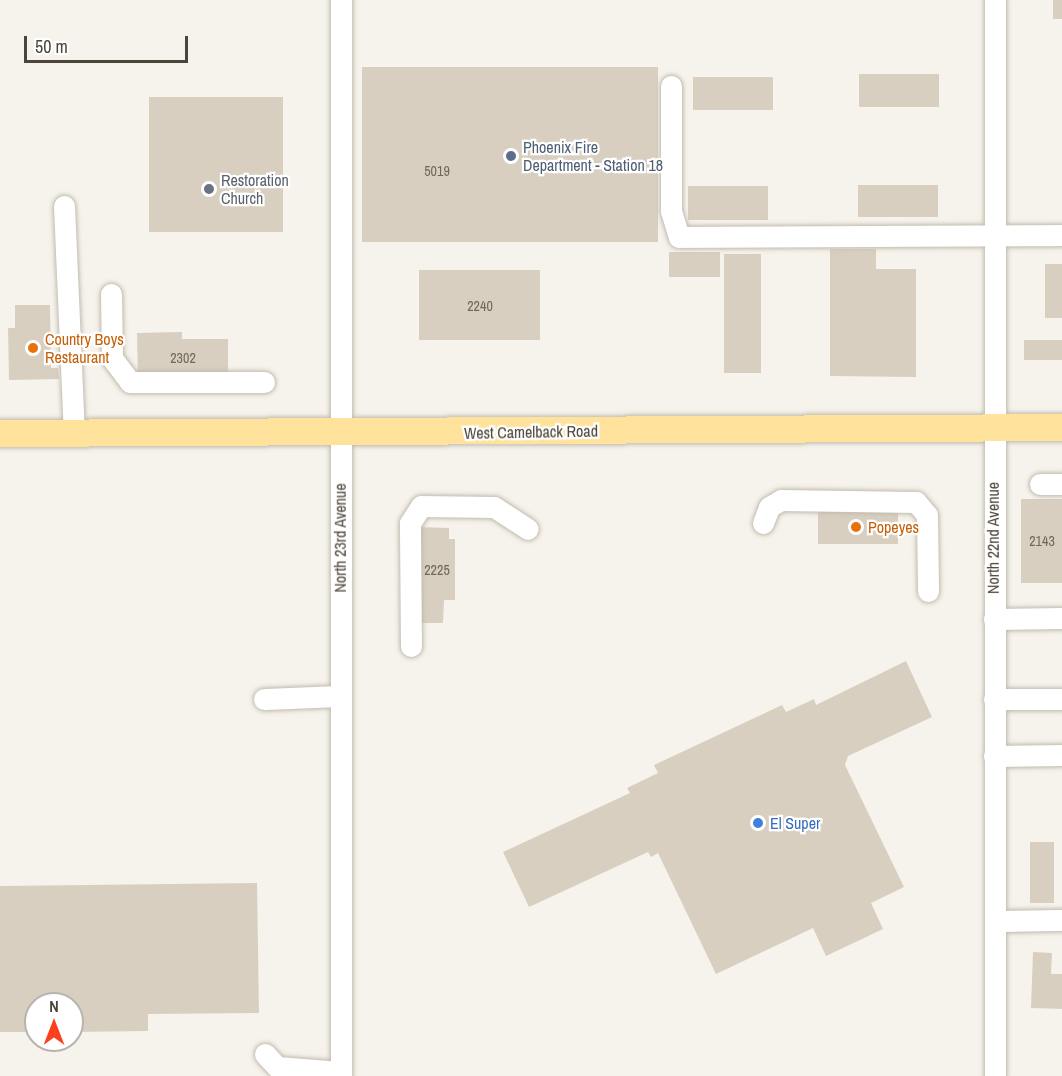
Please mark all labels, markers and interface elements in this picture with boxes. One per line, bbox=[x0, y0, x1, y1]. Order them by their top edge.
scale bar bbox=[27, 24, 190, 62]
text: 50 m bbox=[35, 34, 68, 59]
place label: Phoenix Fire Department - Station 18 bbox=[523, 137, 663, 175]
marker: Phoenix Fire Department - Station 18 bbox=[504, 149, 518, 163]
house number: 5019 bbox=[424, 163, 450, 179]
place label: Restoration Church bbox=[221, 170, 289, 208]
marker: Restoration Church bbox=[202, 182, 216, 196]
house number: 2240 bbox=[467, 298, 493, 314]
place label: Country Boys Restaurant bbox=[45, 329, 124, 367]
marker: Country Boys Restaurant bbox=[26, 341, 40, 355]
house number: 2302 bbox=[170, 350, 196, 366]
street label: West Camelback Road bbox=[464, 421, 598, 443]
street label: North 22nd Avenue bbox=[983, 482, 1003, 594]
street label: North 23rd Avenue bbox=[330, 483, 350, 593]
place label: Popeyes bbox=[868, 517, 919, 537]
marker: Popeyes bbox=[849, 520, 863, 534]
house number: 2143 bbox=[1029, 533, 1055, 549]
house number: 2225 bbox=[424, 562, 450, 578]
place label: El Super bbox=[770, 813, 820, 833]
marker: El Super bbox=[751, 816, 765, 830]
north arrow bbox=[24, 992, 84, 1052]
text: N bbox=[49, 995, 59, 1017]

